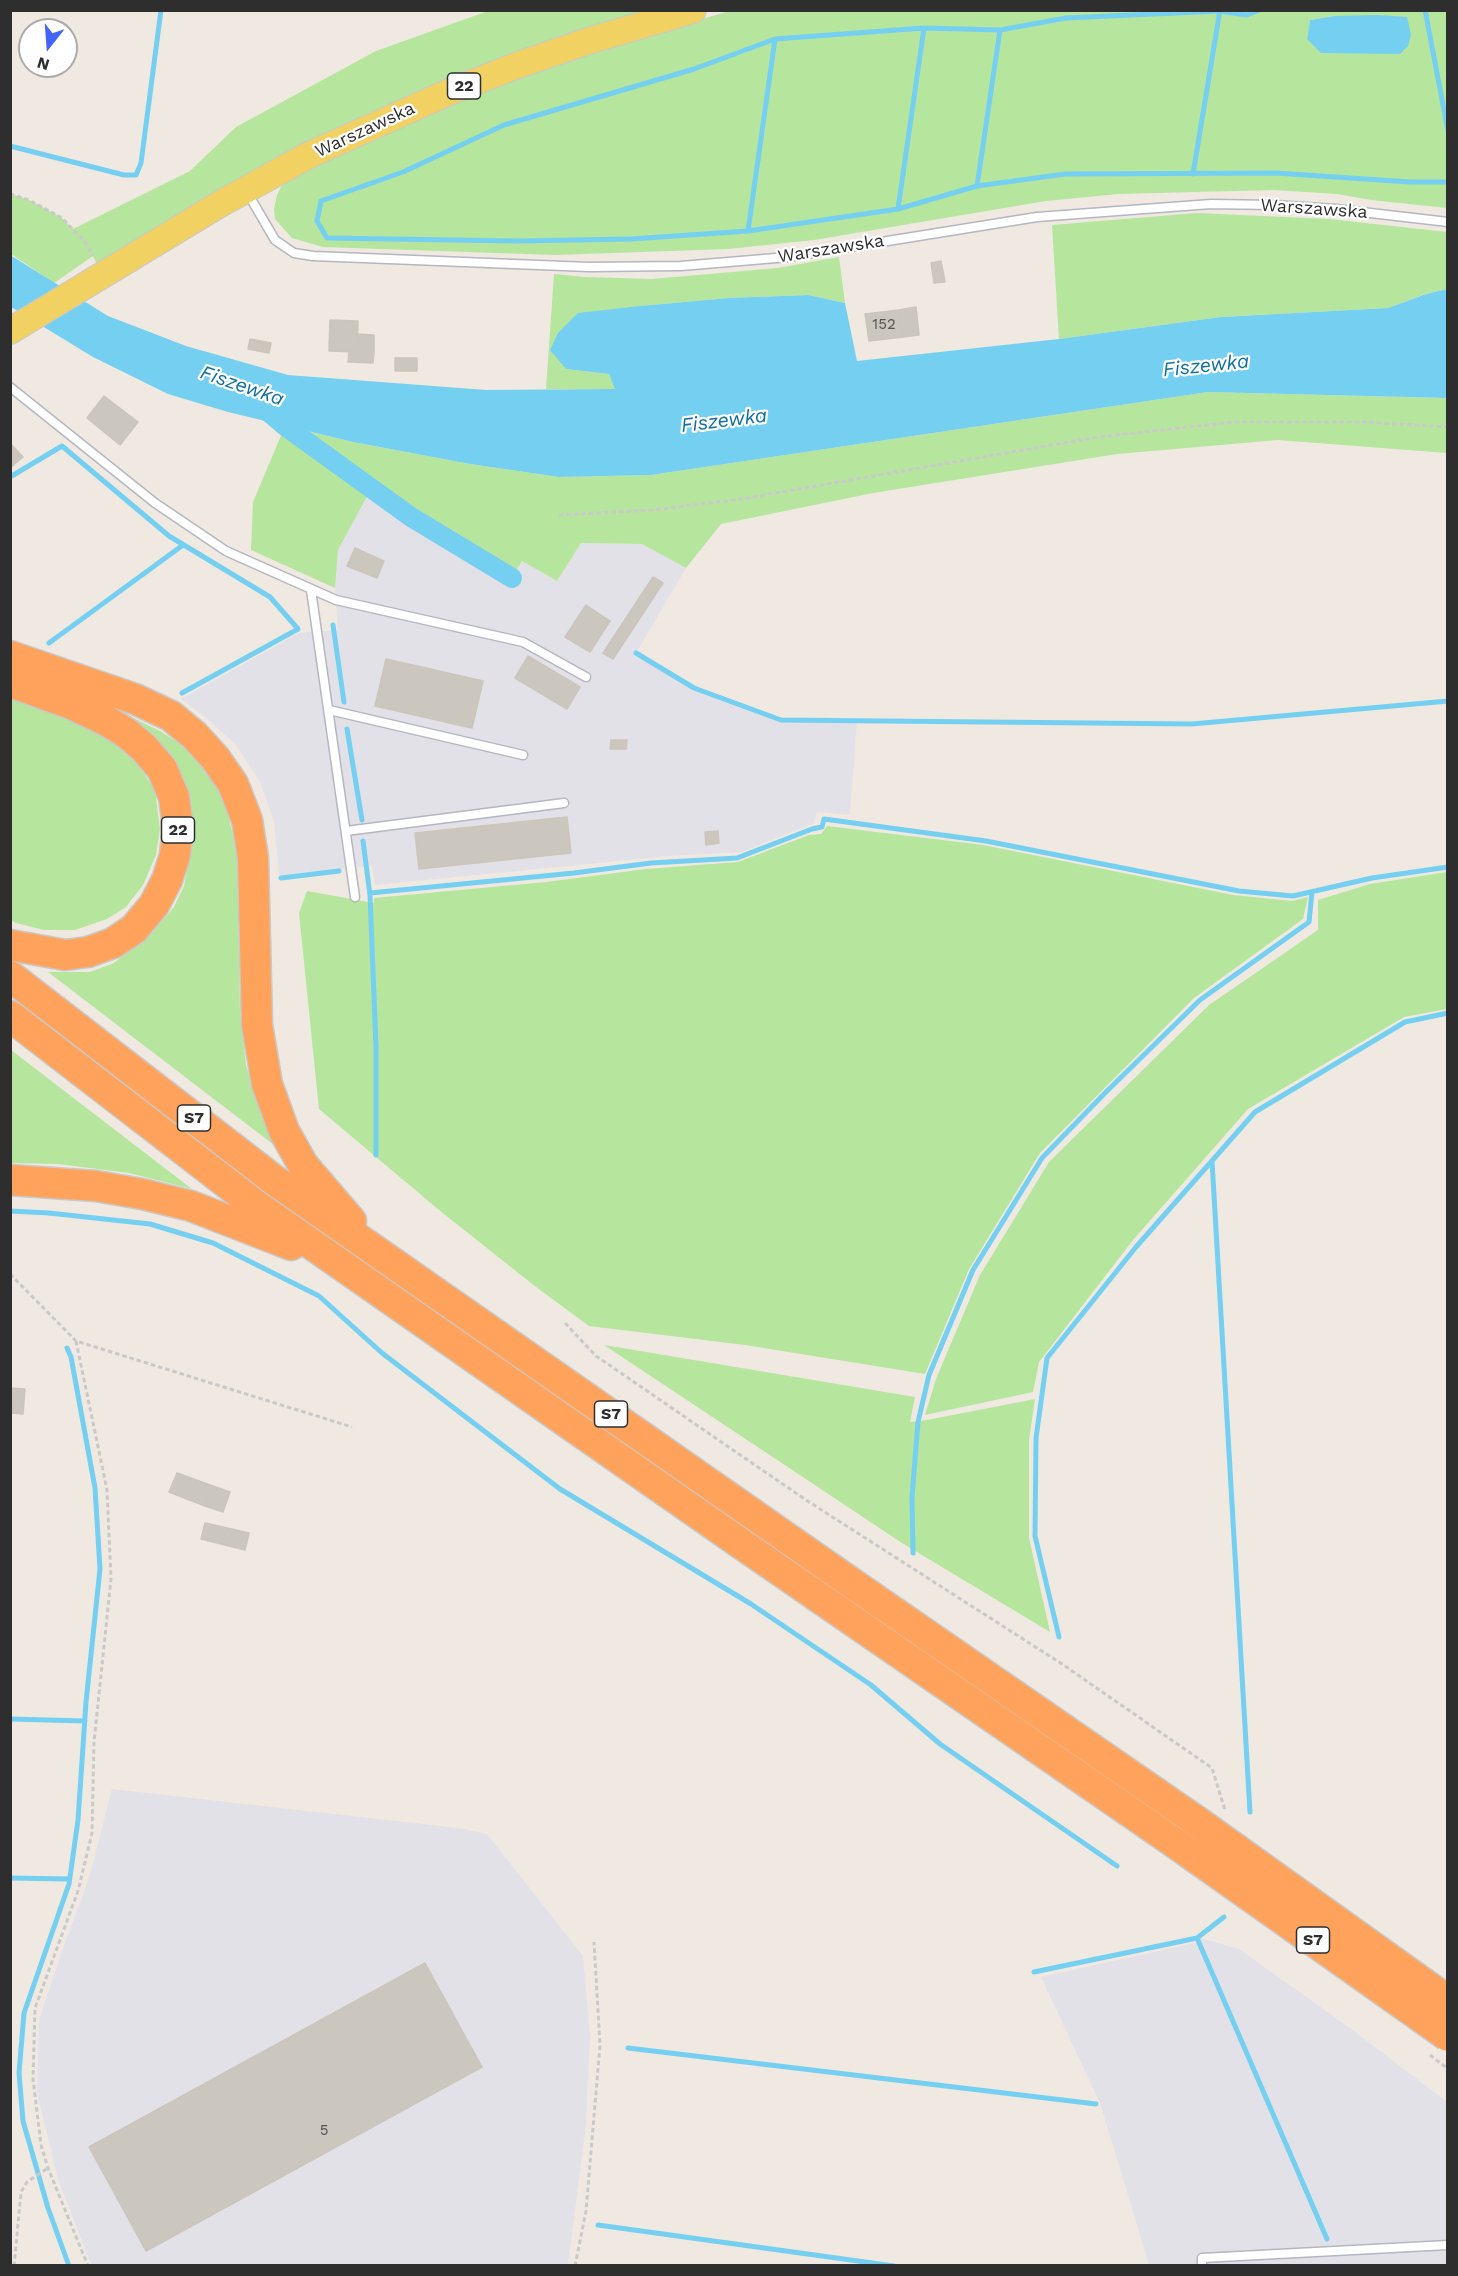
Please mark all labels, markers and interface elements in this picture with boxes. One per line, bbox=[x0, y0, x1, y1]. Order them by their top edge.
north arrow bbox=[18, 18, 78, 78]
text: N bbox=[35, 53, 52, 75]
road number: 22 bbox=[448, 73, 480, 99]
street label: Warszawska bbox=[312, 98, 418, 162]
street label: Warszawska bbox=[1260, 194, 1368, 224]
street label: Warszawska bbox=[776, 230, 886, 268]
house number: 152 bbox=[872, 316, 896, 334]
water label: Fiszewka bbox=[1162, 350, 1250, 382]
water label: Fiszewka bbox=[197, 361, 287, 411]
water label: Fiszewka bbox=[680, 404, 768, 438]
road number: 22 bbox=[162, 817, 195, 843]
road number: S7 bbox=[178, 1105, 210, 1131]
road number: S7 bbox=[594, 1401, 628, 1427]
road number: S7 bbox=[1296, 1927, 1330, 1953]
house number: 5 bbox=[320, 2122, 328, 2140]

